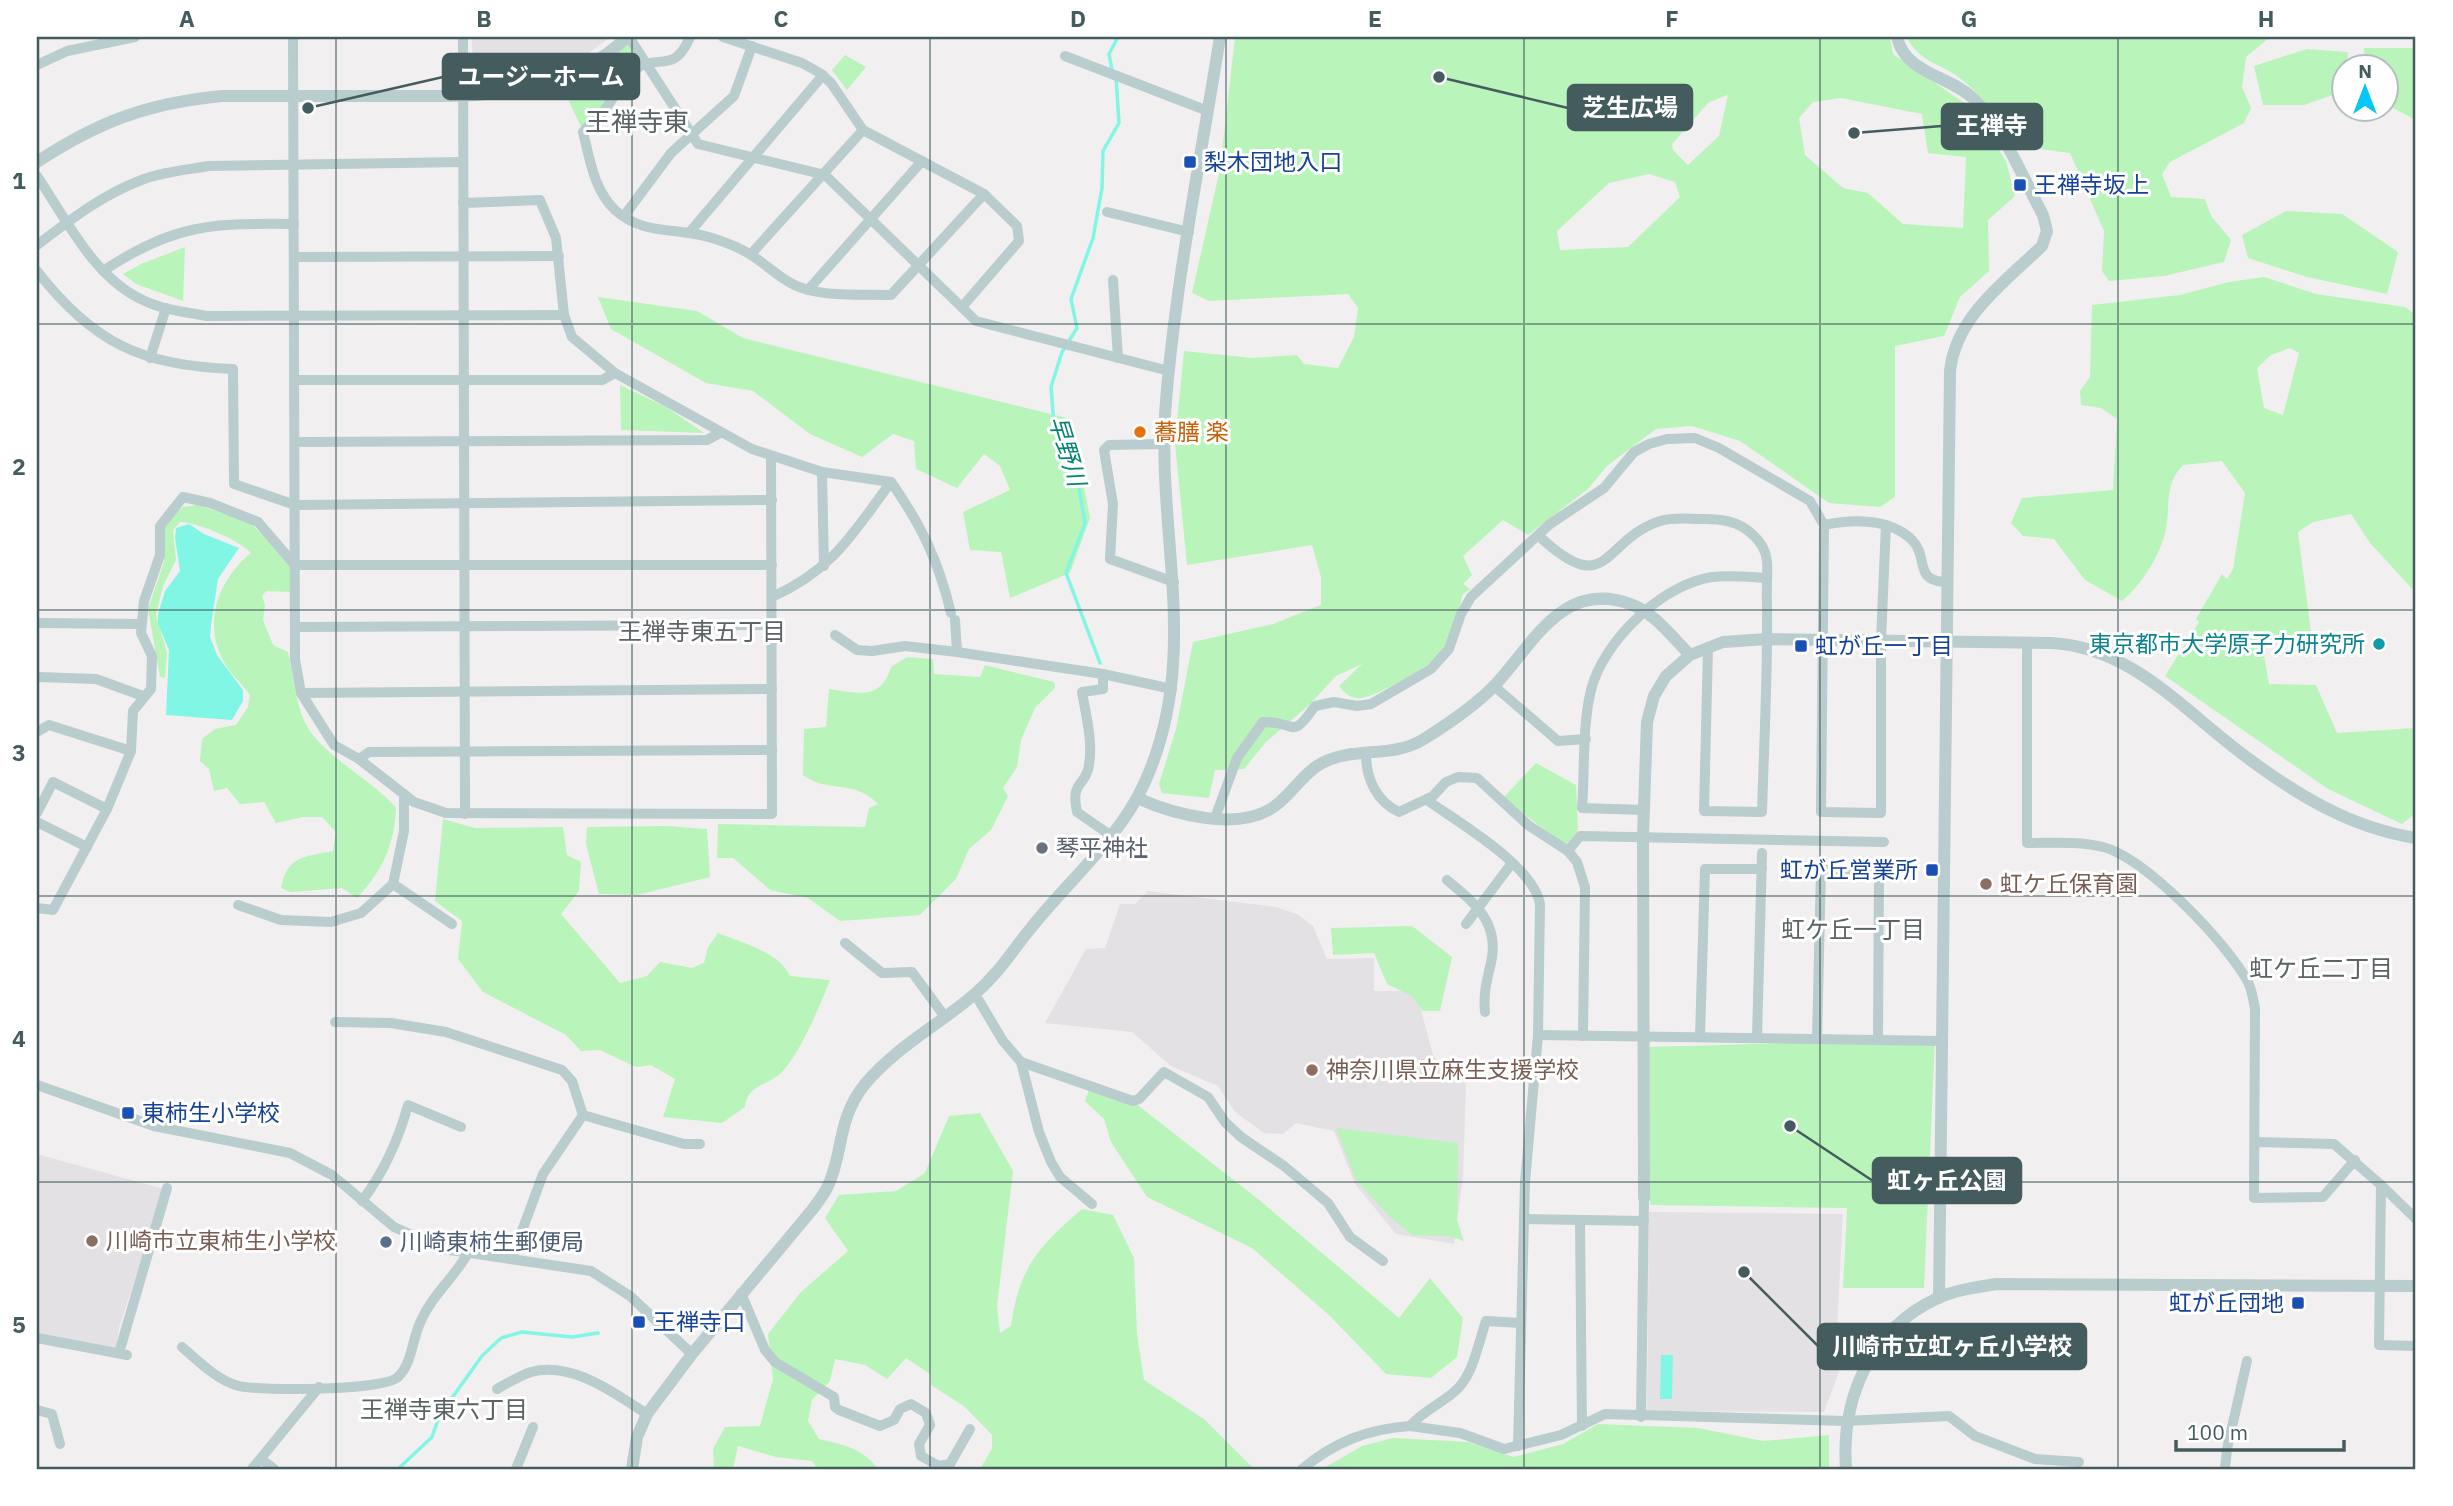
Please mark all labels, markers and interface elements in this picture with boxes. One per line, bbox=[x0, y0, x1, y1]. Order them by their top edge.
text: A bbox=[179, 3, 195, 33]
text: B bbox=[476, 3, 492, 33]
text: C bbox=[774, 3, 789, 33]
text: D bbox=[1070, 3, 1086, 33]
text: E bbox=[1368, 3, 1382, 33]
text: F bbox=[1665, 3, 1679, 33]
text: G bbox=[1961, 3, 1977, 33]
text: H bbox=[2258, 3, 2274, 33]
north arrow bbox=[2330, 52, 2400, 122]
callout: ユージーホーム bbox=[443, 54, 639, 99]
text: N bbox=[2358, 59, 2372, 83]
text: ユージーホーム bbox=[458, 60, 624, 92]
callout: 芝生広場 bbox=[1568, 85, 1692, 130]
text: 芝生広場 bbox=[1582, 91, 1678, 123]
district label: 王禅寺東 bbox=[585, 104, 689, 138]
callout: 王禅寺 bbox=[1942, 104, 2042, 149]
text: 王禅寺 bbox=[1956, 109, 2028, 141]
place label: 梨木団地入口 bbox=[1204, 146, 1342, 176]
marker: 梨木団地入口 bbox=[1182, 154, 1198, 170]
text: 1 bbox=[12, 165, 26, 195]
place label: 王禅寺坂上 bbox=[2034, 169, 2149, 199]
marker: 王禅寺坂上 bbox=[2012, 177, 2028, 193]
water label: 早野川 bbox=[1042, 412, 1095, 493]
place label: 蕎膳 楽 bbox=[1154, 416, 1228, 446]
marker: 蕎膳 楽 bbox=[1132, 424, 1148, 440]
text: 2 bbox=[12, 451, 26, 481]
district label: 王禅寺東五丁目 bbox=[618, 615, 786, 647]
place label: 東京都市大学原子力研究所 bbox=[2089, 628, 2365, 658]
place label: 虹が丘一丁目 bbox=[1815, 630, 1953, 660]
marker: 東京都市大学原子力研究所 bbox=[2371, 636, 2387, 652]
marker: 虹が丘一丁目 bbox=[1793, 638, 1809, 654]
text: 3 bbox=[12, 737, 26, 767]
place label: 琴平神社 bbox=[1056, 832, 1148, 862]
marker: 琴平神社 bbox=[1034, 840, 1050, 856]
place label: 虹が丘営業所 bbox=[1780, 854, 1918, 884]
marker: 虹が丘営業所 bbox=[1924, 862, 1940, 878]
place label: 虹ケ丘保育園 bbox=[2000, 868, 2138, 898]
marker: 虹ケ丘保育園 bbox=[1978, 876, 1994, 892]
district label: 虹ケ丘一丁目 bbox=[1781, 913, 1925, 945]
district label: 虹ケ丘二丁目 bbox=[2249, 952, 2393, 984]
text: 4 bbox=[12, 1023, 26, 1053]
place label: 神奈川県立麻生支援学校 bbox=[1326, 1054, 1579, 1084]
marker: 神奈川県立麻生支援学校 bbox=[1304, 1062, 1320, 1078]
place label: 東柿生小学校 bbox=[142, 1097, 280, 1127]
marker: 東柿生小学校 bbox=[120, 1105, 136, 1121]
callout: 虹ヶ丘公園 bbox=[1873, 1158, 2021, 1203]
text: 虹ヶ丘公園 bbox=[1887, 1164, 2007, 1196]
place label: 川崎市立東柿生小学校 bbox=[106, 1225, 336, 1255]
place label: 川崎東柿生郵便局 bbox=[400, 1226, 584, 1256]
marker: 川崎市立東柿生小学校 bbox=[84, 1233, 100, 1249]
marker: 川崎東柿生郵便局 bbox=[378, 1234, 394, 1250]
place label: 虹が丘団地 bbox=[2169, 1287, 2284, 1317]
marker: 虹が丘団地 bbox=[2290, 1295, 2306, 1311]
place label: 王禅寺口 bbox=[653, 1306, 745, 1336]
text: 5 bbox=[12, 1309, 26, 1339]
marker: 王禅寺口 bbox=[631, 1314, 647, 1330]
callout: 川崎市立虹ヶ丘小学校 bbox=[1818, 1324, 2086, 1369]
text: 川崎市立虹ヶ丘小学校 bbox=[1832, 1330, 2072, 1362]
district label: 王禅寺東六丁目 bbox=[360, 1393, 528, 1425]
scale bar bbox=[2176, 1408, 2344, 1452]
text: 100 m bbox=[2187, 1418, 2248, 1446]

